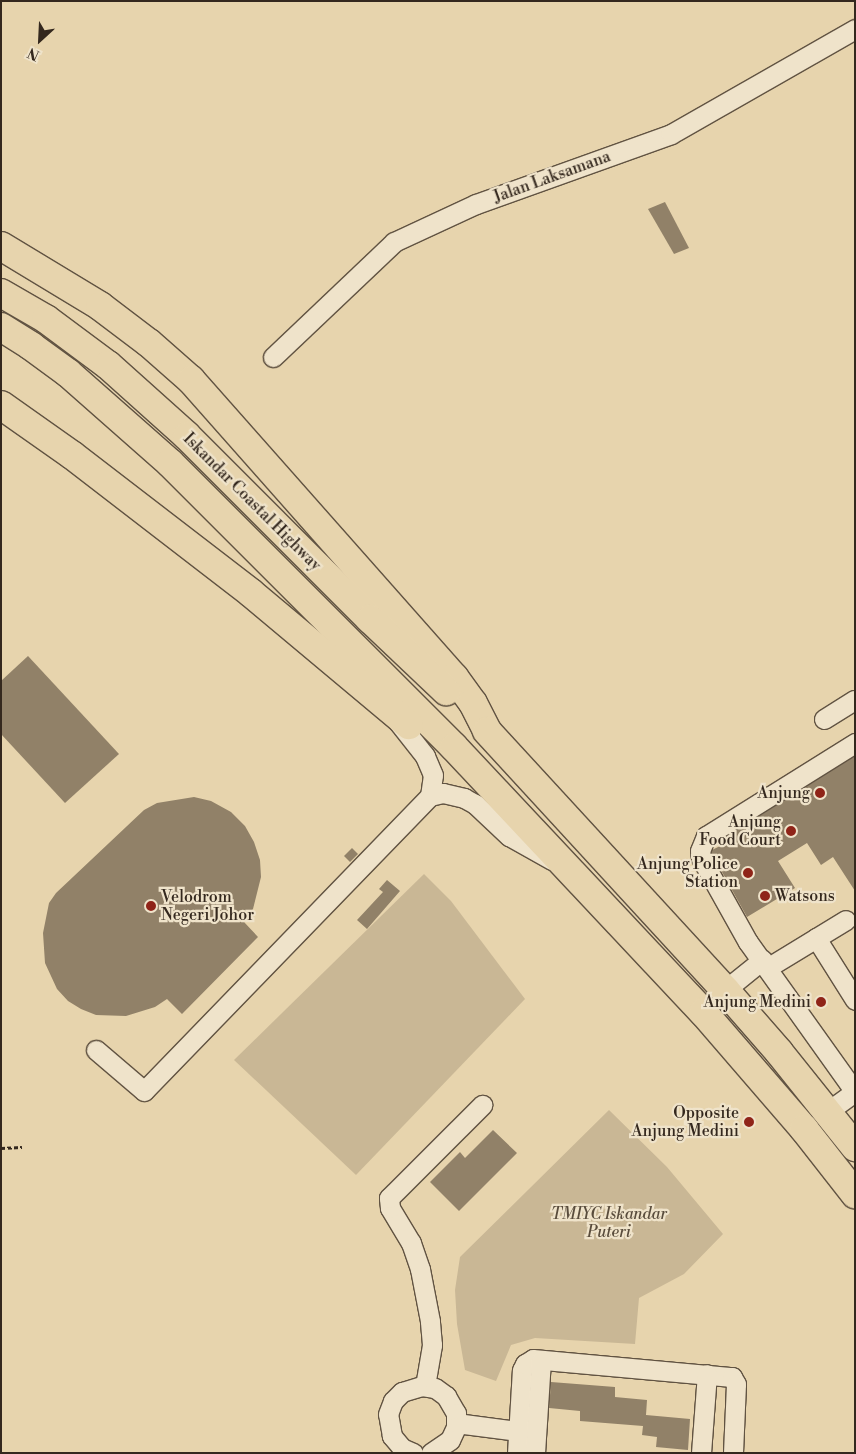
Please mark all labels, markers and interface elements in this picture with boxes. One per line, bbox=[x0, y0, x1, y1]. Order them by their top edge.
north arrow bbox=[15, 15, 65, 65]
text: N bbox=[25, 43, 42, 64]
street label: Jalan Laksamana bbox=[491, 147, 613, 207]
street label: Iskandar Coastal Highway bbox=[179, 429, 325, 575]
place label: Anjung bbox=[757, 783, 810, 803]
marker: Anjung bbox=[814, 787, 826, 799]
place label: Anjung Food Court bbox=[699, 812, 781, 850]
marker: Anjung Food Court bbox=[785, 825, 797, 837]
place label: Anjung Police Station bbox=[637, 854, 738, 892]
marker: Anjung Police Station bbox=[742, 867, 754, 879]
place label: Watsons bbox=[775, 886, 835, 906]
place label: Velodrom Negeri Johor bbox=[161, 887, 254, 925]
marker: Watsons bbox=[759, 890, 771, 902]
marker: Velodrom Negeri Johor bbox=[145, 900, 157, 912]
place label: Anjung Medini bbox=[704, 992, 811, 1012]
marker: Anjung Medini bbox=[815, 996, 827, 1008]
place label: Opposite Anjung Medini bbox=[632, 1103, 739, 1141]
marker: Opposite Anjung Medini bbox=[743, 1116, 755, 1128]
park label: TMIYC Iskandar Puteri bbox=[551, 1204, 667, 1242]

